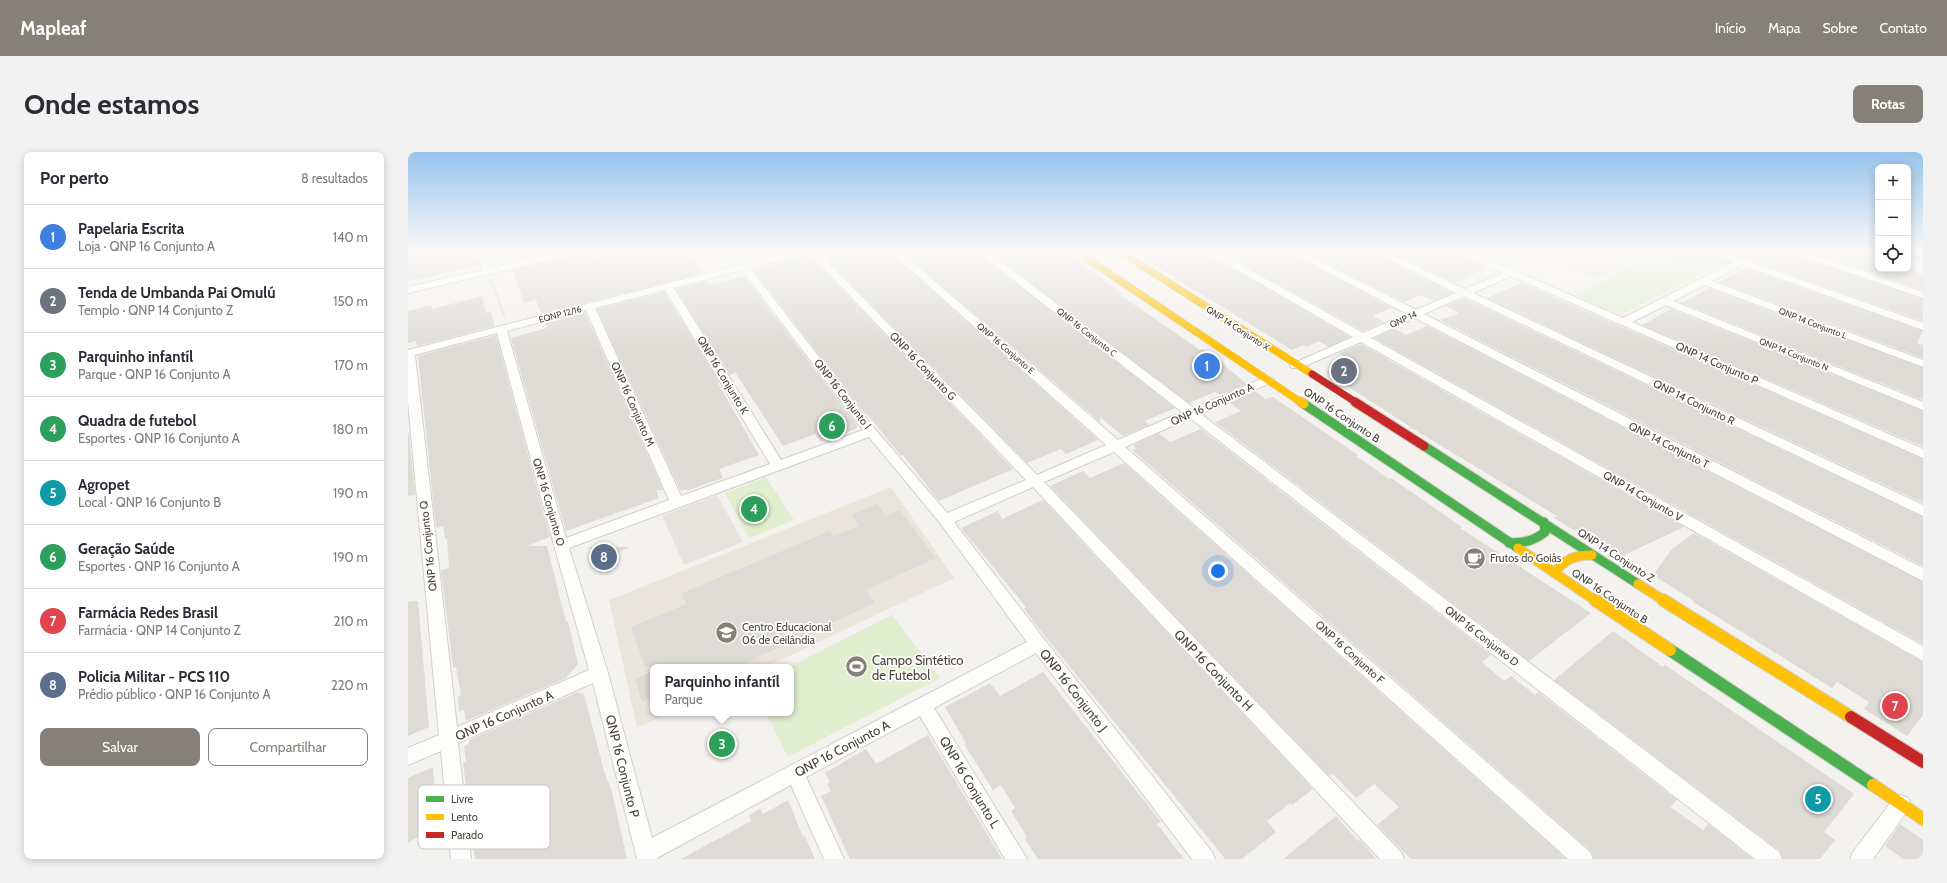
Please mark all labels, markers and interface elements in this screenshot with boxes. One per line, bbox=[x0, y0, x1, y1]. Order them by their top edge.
text: Mapleaf bbox=[20, 17, 87, 40]
text: Início bbox=[1715, 19, 1746, 37]
text: Mapa bbox=[1768, 19, 1800, 37]
text: Sobre bbox=[1822, 19, 1857, 37]
text: Contato bbox=[1879, 19, 1927, 37]
button: Rotas bbox=[1853, 85, 1923, 123]
text: Onde estamos bbox=[24, 87, 199, 121]
map controls bbox=[1875, 164, 1911, 272]
button: + bbox=[1875, 164, 1911, 200]
text: Por perto bbox=[40, 168, 109, 188]
text: 8 resultados bbox=[301, 170, 368, 186]
button: − bbox=[1875, 200, 1911, 236]
text: Papelaria Escrita bbox=[78, 220, 184, 238]
text: 1 bbox=[51, 229, 55, 245]
text: 140 m bbox=[333, 229, 368, 245]
button: locate bbox=[1875, 236, 1911, 272]
text: Loja · QNP 16 Conjunto A bbox=[78, 238, 215, 254]
text: Tenda de Umbanda Pai Omulú bbox=[78, 284, 275, 302]
text: 2 bbox=[50, 293, 56, 309]
text: 150 m bbox=[333, 293, 368, 309]
text: Templo · QNP 14 Conjunto Z bbox=[78, 302, 233, 318]
street label: EQNP 12/16 bbox=[537, 303, 583, 325]
street label: QNP 14 Conjunto X bbox=[1204, 304, 1272, 354]
street label: QNP 16 Conjunto C bbox=[1054, 305, 1120, 360]
street label: QNP 14 Conjunto L bbox=[1777, 305, 1849, 342]
street label: QNP 14 bbox=[1388, 308, 1418, 330]
street label: QNP 16 Conjunto E bbox=[974, 320, 1037, 377]
street label: QNP 16 Conjunto G bbox=[887, 329, 959, 403]
street label: QNP 16 Conjunto K bbox=[694, 333, 752, 417]
street label: QNP 14 Conjunto N bbox=[1757, 335, 1830, 374]
street label: QNP 14 Conjunto P bbox=[1674, 339, 1761, 388]
text: Parquinho infantíl bbox=[78, 348, 193, 366]
pin: 1 bbox=[1194, 351, 1220, 381]
street label: QNP 16 Conjunto I bbox=[812, 356, 874, 432]
pin: 2 bbox=[1331, 356, 1357, 386]
text: 3 bbox=[49, 357, 57, 373]
text: 170 m bbox=[334, 357, 368, 373]
street label: QNP 16 Conjunto M bbox=[608, 359, 658, 449]
text: Parque · QNP 16 Conjunto A bbox=[78, 366, 231, 382]
street label: QNP 14 Conjunto R bbox=[1651, 376, 1737, 428]
street label: QNP 16 Conjunto A bbox=[1168, 379, 1256, 429]
street label: QNP 16 Conjunto B bbox=[1301, 384, 1383, 446]
pin: 6 bbox=[819, 411, 845, 441]
text: Quadra de futebol bbox=[78, 412, 196, 430]
street label: QNP 14 Conjunto T bbox=[1626, 419, 1712, 471]
text: 4 bbox=[49, 421, 57, 437]
text: 180 m bbox=[332, 421, 368, 437]
text: Esportes · QNP 16 Conjunto A bbox=[78, 430, 240, 446]
street label: QNP 16 Conjunto O bbox=[530, 456, 568, 548]
street label: QNP 14 Conjunto V bbox=[1601, 468, 1685, 525]
text: Agropet bbox=[78, 476, 130, 494]
text: 5 bbox=[50, 485, 56, 501]
text: 190 m bbox=[333, 485, 368, 501]
text: Local · QNP 16 Conjunto B bbox=[78, 494, 221, 510]
pin: 4 bbox=[741, 494, 767, 524]
street label: QNP 16 Conjunto Q bbox=[416, 500, 440, 592]
street label: QNP 14 Conjunto Z bbox=[1575, 525, 1657, 585]
text: Geração Saúde bbox=[78, 540, 175, 558]
pin: 8 bbox=[591, 542, 617, 572]
cafe icon: Frutos do Goiás bbox=[1461, 545, 1487, 571]
text: 6 bbox=[49, 549, 57, 565]
text: 190 m bbox=[333, 549, 368, 565]
place label: Frutos do Goiás bbox=[1490, 551, 1562, 565]
text: Esportes · QNP 16 Conjunto A bbox=[78, 558, 240, 574]
your location bbox=[1208, 561, 1228, 581]
street label: QNP 16 Conjunto B bbox=[1569, 565, 1651, 627]
street label: QNP 16 Conjunto D bbox=[1442, 603, 1522, 669]
text: Farmácia Redes Brasil bbox=[78, 604, 218, 622]
text: 7 bbox=[50, 613, 56, 629]
text: 210 m bbox=[334, 613, 368, 629]
street label: QNP 16 Conjunto F bbox=[1313, 617, 1388, 687]
school or university icon: Centro Educacional 06 de Ceilândia bbox=[714, 620, 740, 646]
place label: Centro Educacional 06 de Ceilândia bbox=[742, 620, 832, 647]
text: Farmácia · QNP 14 Conjunto Z bbox=[78, 622, 241, 638]
street label: QNP 16 Conjunto H bbox=[1170, 626, 1257, 715]
street label: QNP 16 Conjunto J bbox=[1036, 645, 1111, 735]
place label: Campo Sintético de Futebol bbox=[872, 652, 963, 683]
sports icon: Campo Sintético de Futebol bbox=[843, 654, 869, 680]
popup bbox=[650, 664, 794, 716]
text: Policia Militar - PCS 110 bbox=[78, 668, 230, 686]
text: Parquinho infantíl bbox=[664, 673, 780, 691]
text: 8 bbox=[49, 677, 57, 693]
text: 220 m bbox=[331, 677, 368, 693]
text: Prédio público · QNP 16 Conjunto A bbox=[78, 686, 270, 702]
street label: QNP 16 Conjunto A bbox=[453, 686, 556, 745]
text: Parque bbox=[664, 691, 703, 707]
pin: 7 bbox=[1882, 691, 1908, 721]
street label: QNP 16 Conjunto P bbox=[602, 713, 644, 820]
street label: QNP 16 Conjunto A bbox=[792, 716, 893, 781]
button: Salvar bbox=[40, 728, 200, 766]
button: Compartilhar bbox=[208, 728, 368, 766]
pin: 3 bbox=[709, 729, 735, 759]
street label: QNP 16 Conjunto L bbox=[936, 733, 1004, 832]
pin: 5 bbox=[1805, 784, 1831, 814]
legend bbox=[418, 785, 550, 849]
text: Livre bbox=[451, 792, 474, 806]
text: Lento bbox=[451, 810, 478, 824]
text: Parado bbox=[451, 828, 483, 842]

